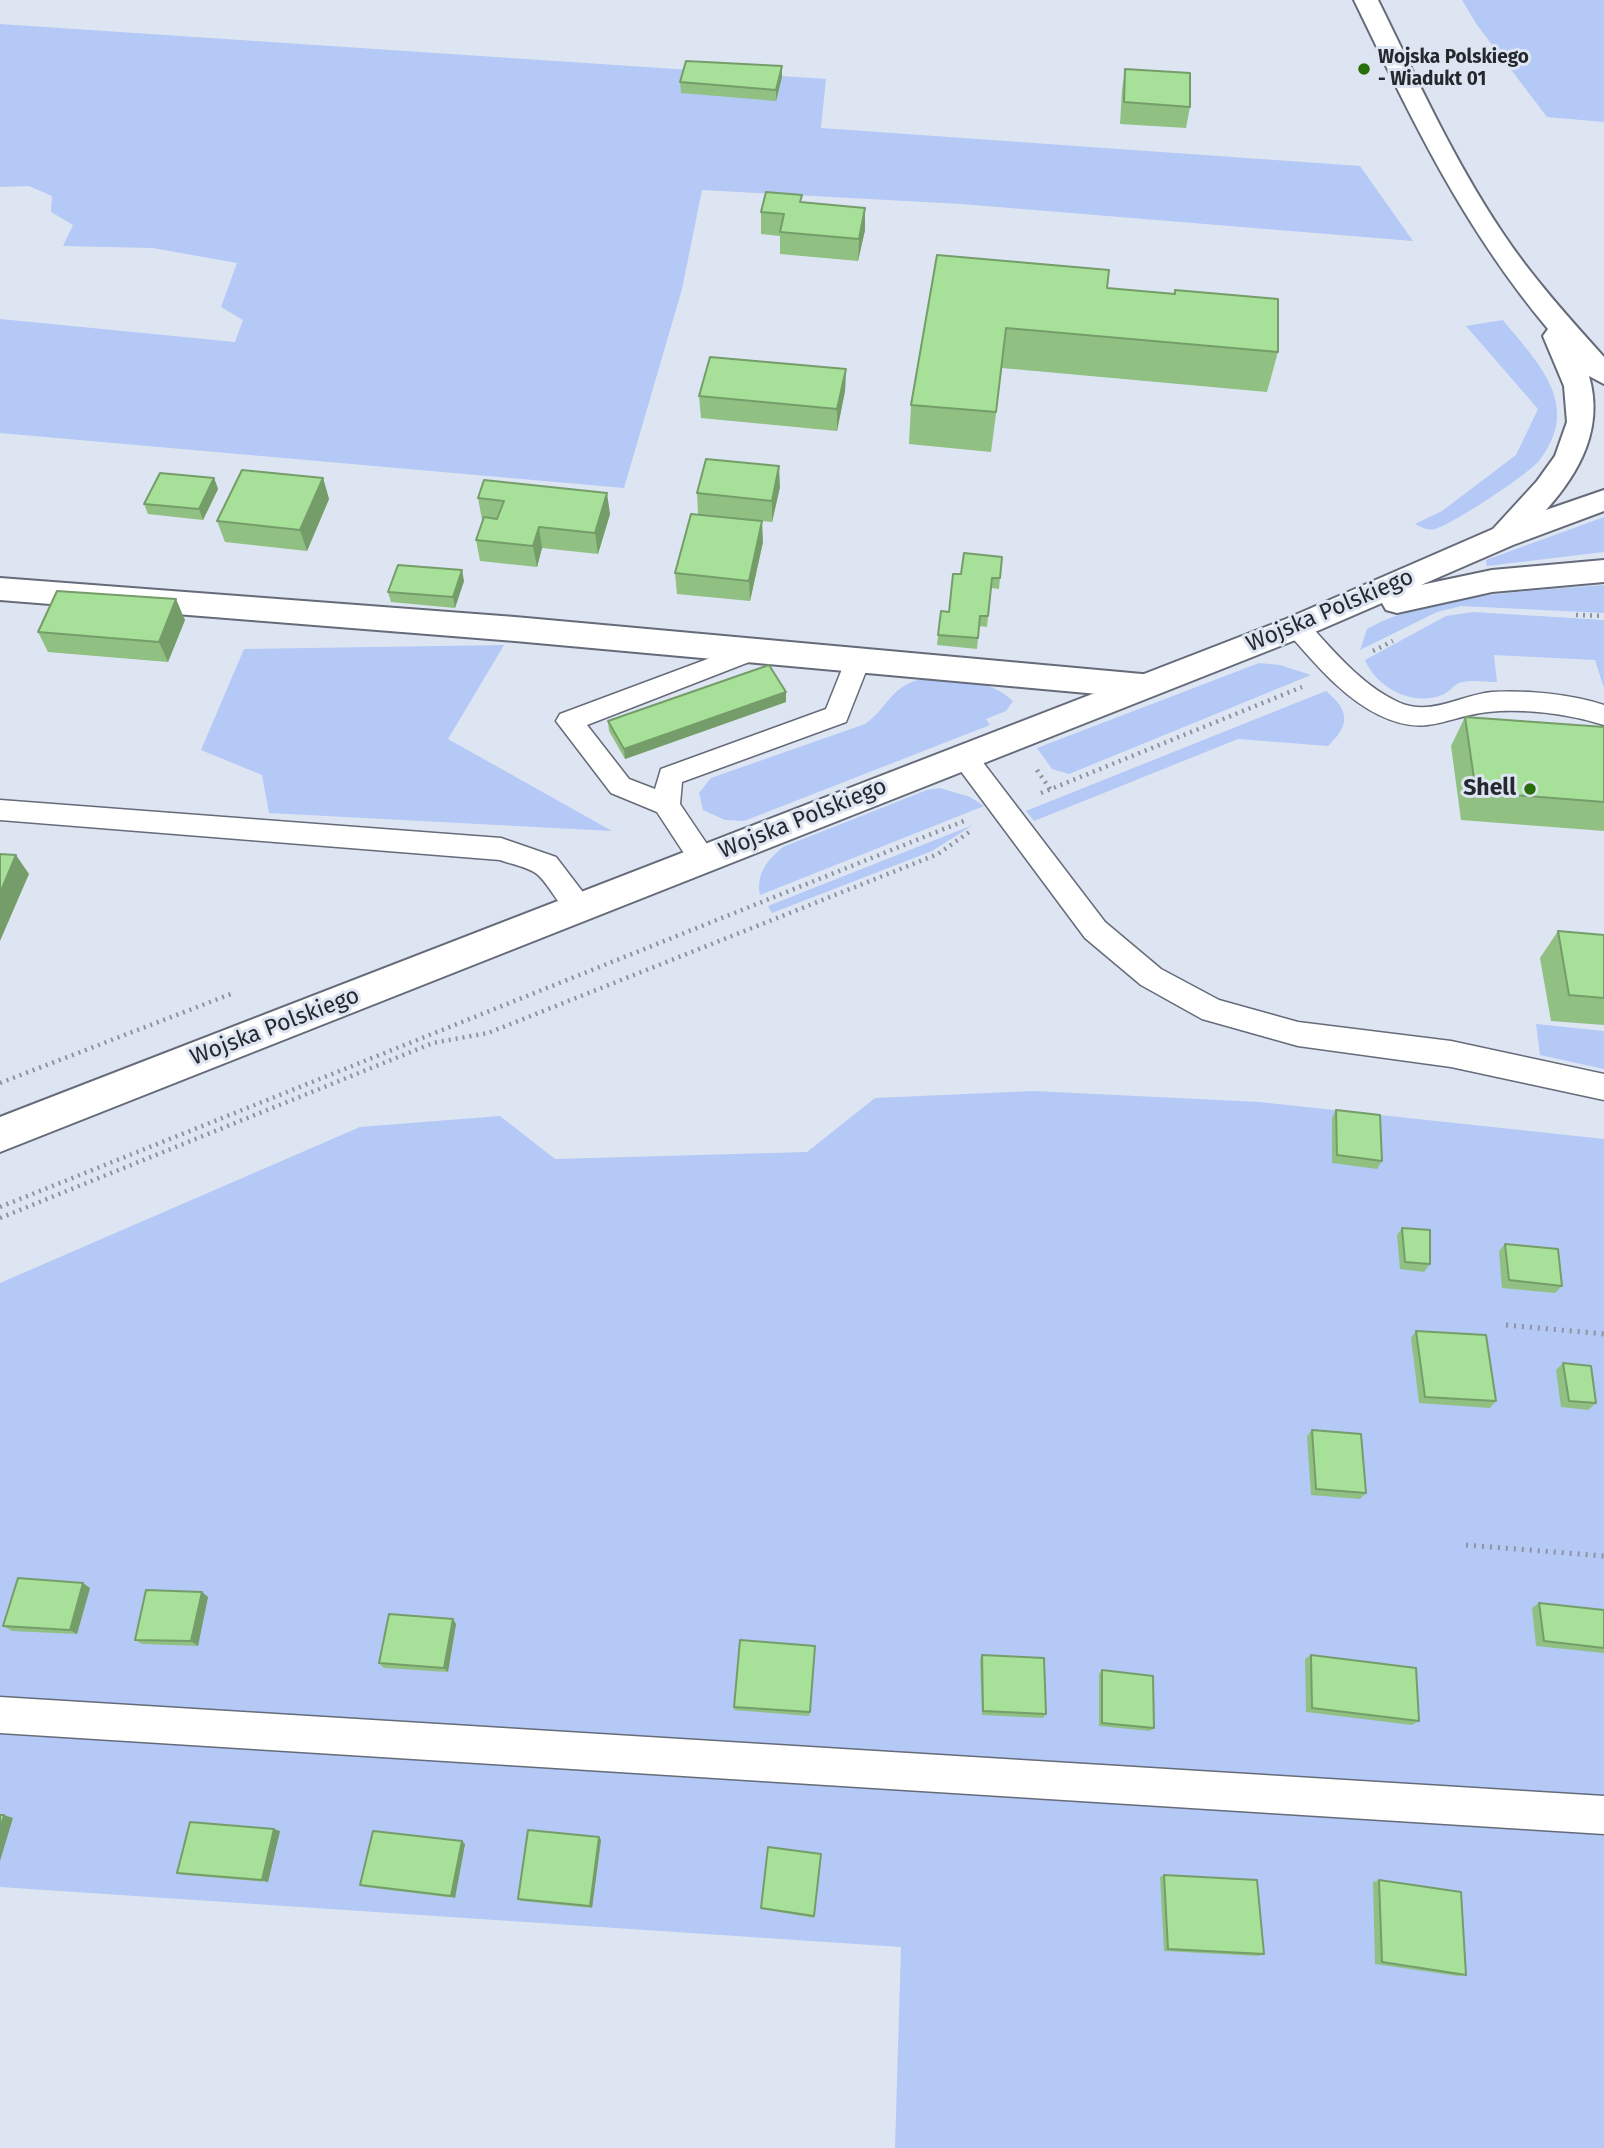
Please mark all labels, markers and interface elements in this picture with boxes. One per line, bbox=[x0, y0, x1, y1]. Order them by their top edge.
place label: Wojska Polskiego - Wiadukt 01 bbox=[1378, 47, 1529, 91]
marker: Wojska Polskiego - Wiadukt 01 bbox=[1356, 61, 1372, 77]
street label: Wojska Polskiego bbox=[1242, 563, 1418, 659]
street label: Wojska Polskiego bbox=[715, 773, 891, 865]
place label: Shell bbox=[1463, 775, 1516, 803]
marker: Shell bbox=[1522, 781, 1538, 797]
street label: Wojska Polskiego bbox=[187, 982, 363, 1072]

